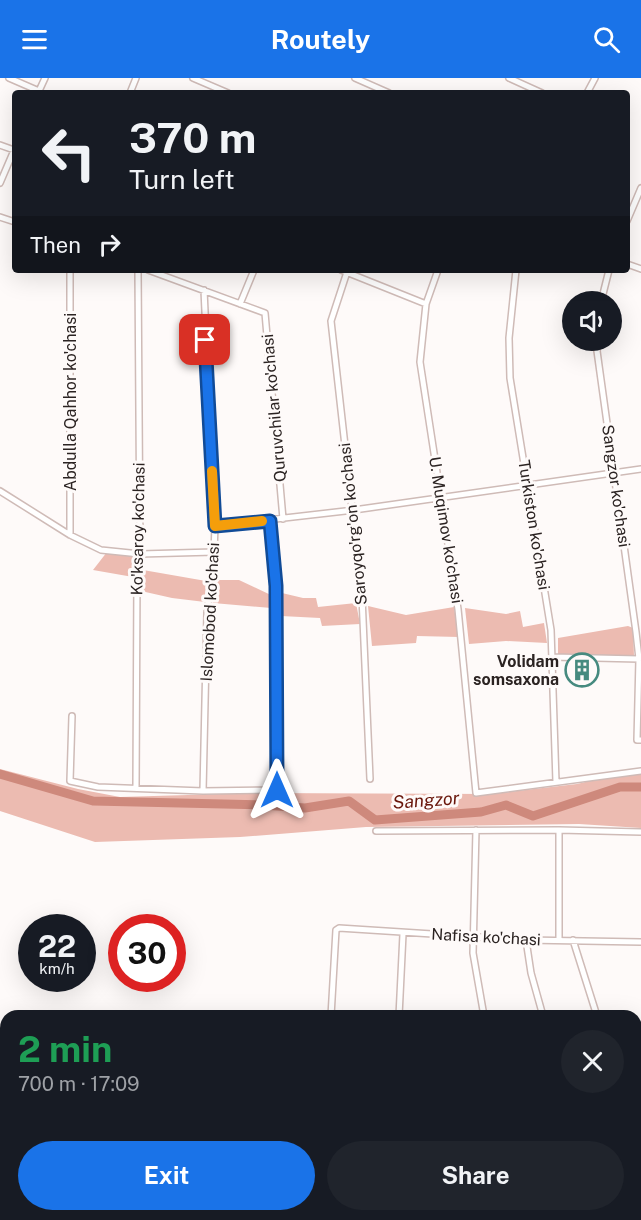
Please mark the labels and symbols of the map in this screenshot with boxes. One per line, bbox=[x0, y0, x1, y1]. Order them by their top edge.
street label: Abdulla Qahhor ko'chasi bbox=[61, 313, 80, 491]
pin bbox=[179, 314, 230, 365]
street label: Quruvchilar ko'chasi bbox=[258, 333, 290, 483]
street label: Sangzor ko'chasi bbox=[598, 423, 634, 549]
street label: Saroyqo'rg'on ko'chasi bbox=[335, 442, 371, 606]
street label: U. Muqimov ko'chasi bbox=[425, 455, 467, 605]
street label: Turkiston ko'chasi bbox=[514, 459, 554, 591]
street label: Ko'ksaroy ko'chasi bbox=[127, 462, 149, 596]
street label: Islomobod ko'chasi bbox=[197, 542, 223, 682]
place label: Volidam somsaxona bbox=[473, 652, 559, 689]
building icon: Volidam somsaxona bbox=[564, 652, 600, 688]
position arrow bbox=[245, 758, 309, 822]
water label: Sangzor bbox=[392, 787, 460, 813]
speed limit sign: 30 bbox=[108, 914, 186, 992]
street label: Nafisa ko'chasi bbox=[431, 925, 541, 949]

